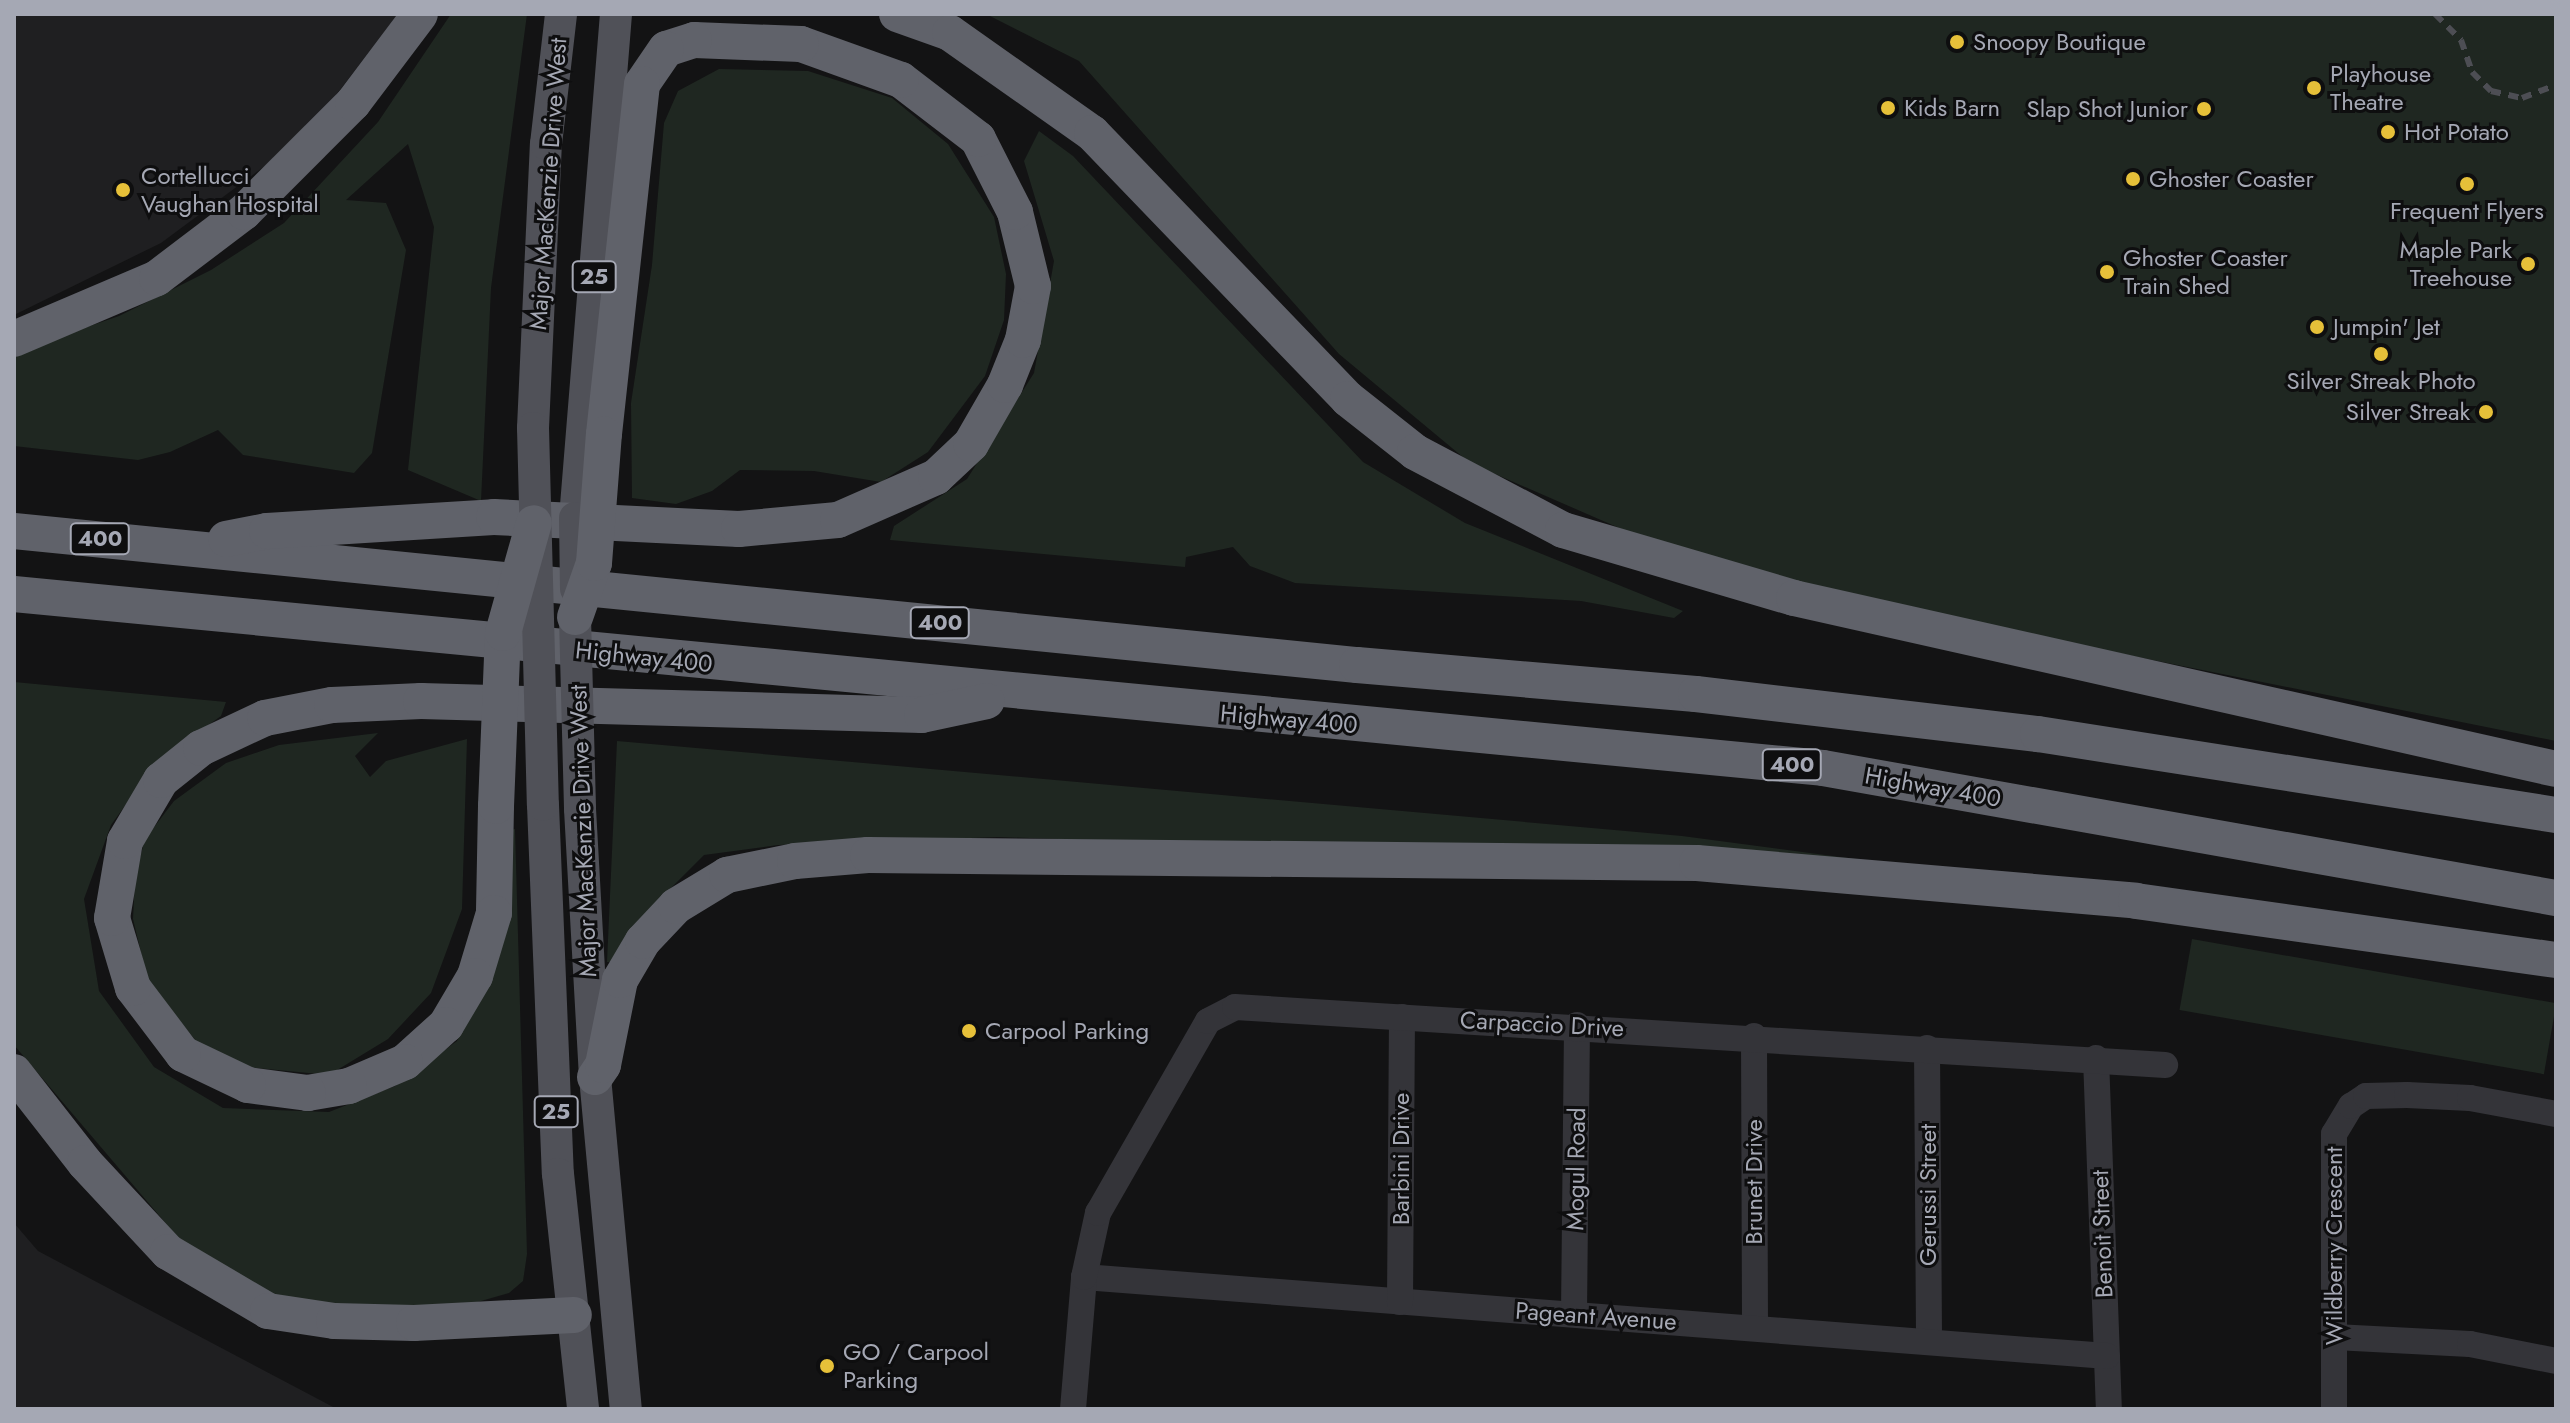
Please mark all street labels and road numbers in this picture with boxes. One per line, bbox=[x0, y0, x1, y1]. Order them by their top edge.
street label: Major MacKenzie Drive West bbox=[523, 37, 573, 331]
road number: 25 bbox=[570, 259, 618, 295]
road number: 400 bbox=[68, 521, 132, 557]
road number: 400 bbox=[908, 605, 972, 641]
street label: Highway 400 bbox=[574, 635, 714, 679]
street label: Major MacKenzie Drive West bbox=[563, 684, 603, 978]
street label: Highway 400 bbox=[1219, 699, 1359, 739]
road number: 400 bbox=[1760, 747, 1824, 783]
street label: Highway 400 bbox=[1863, 761, 2003, 813]
street label: Carpaccio Drive bbox=[1459, 1005, 1625, 1043]
street label: Barbini Drive bbox=[1387, 1093, 1415, 1225]
road number: 25 bbox=[532, 1094, 580, 1130]
street label: Mogul Road bbox=[1561, 1107, 1591, 1231]
street label: Brunet Drive bbox=[1740, 1119, 1768, 1245]
street label: Gerussi Street bbox=[1914, 1124, 1942, 1266]
street label: Wildberry Crescent bbox=[2320, 1147, 2348, 1345]
street label: Benoit Street bbox=[2085, 1170, 2119, 1298]
street label: Pageant Avenue bbox=[1514, 1296, 1678, 1336]

